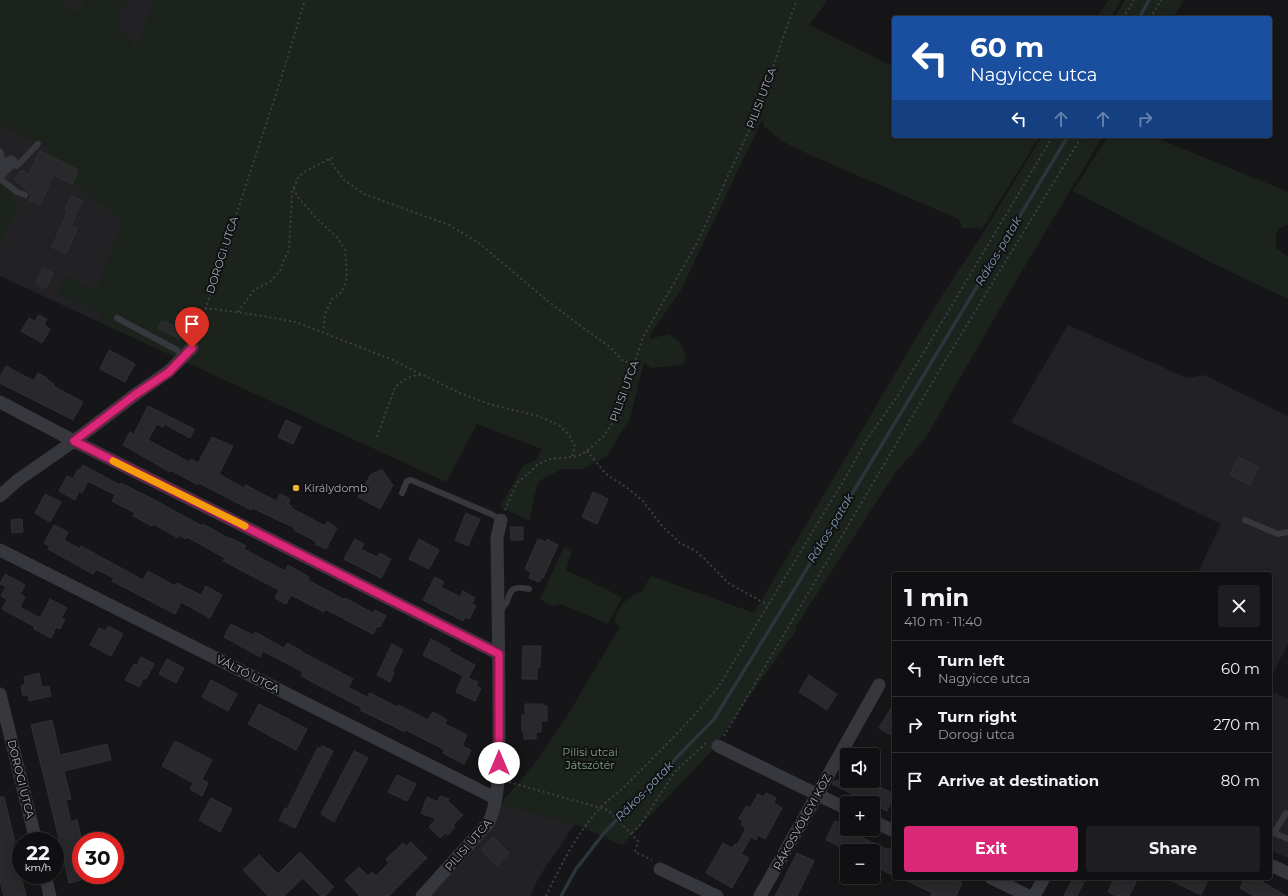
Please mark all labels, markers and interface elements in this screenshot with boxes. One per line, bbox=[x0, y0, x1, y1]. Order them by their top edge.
text: 60 m bbox=[970, 30, 1044, 64]
icon: left bbox=[904, 32, 956, 84]
text: Nagyicce utca bbox=[970, 64, 1097, 86]
street label: PILISI UTCA bbox=[743, 65, 779, 130]
icon: left bbox=[1008, 108, 1030, 130]
icon: ahead bbox=[1050, 108, 1072, 130]
icon: ahead bbox=[1092, 108, 1114, 130]
icon: right bbox=[1134, 108, 1156, 130]
water label: Rákos-patak bbox=[972, 213, 1025, 288]
street label: DOROGI UTCA bbox=[203, 214, 241, 295]
pin bbox=[175, 307, 209, 348]
icon: arrive bbox=[181, 313, 203, 335]
street label: PILISI UTCA bbox=[606, 358, 642, 424]
place label: Királydomb bbox=[304, 481, 367, 495]
marker: Királydomb bbox=[291, 483, 301, 493]
water label: Rákos-patak bbox=[804, 490, 857, 565]
text: 1 min bbox=[904, 583, 969, 612]
button: close bbox=[1218, 585, 1260, 627]
text: 410 m · 11:40 bbox=[904, 613, 982, 629]
text: Turn left bbox=[938, 651, 1005, 670]
street label: VÁLTÓ UTCA bbox=[214, 652, 282, 696]
icon: left bbox=[904, 658, 926, 680]
text: 60 m bbox=[1221, 659, 1260, 678]
text: Nagyicce utca bbox=[938, 670, 1030, 686]
text: Turn right bbox=[938, 707, 1017, 726]
icon: right bbox=[904, 714, 926, 736]
text: 270 m bbox=[1213, 715, 1260, 734]
text: Dorogi utca bbox=[938, 726, 1015, 742]
street label: DOROGI UTCA bbox=[4, 738, 38, 820]
position arrow bbox=[478, 742, 520, 784]
park label: Pilisi utcai Játszótér bbox=[562, 745, 618, 772]
map controls bbox=[840, 748, 880, 884]
button: sound bbox=[840, 748, 880, 788]
water label: Rákos-patak bbox=[612, 757, 677, 824]
icon: arrive bbox=[904, 770, 926, 792]
text: Arrive at destination bbox=[938, 771, 1099, 790]
text: 80 m bbox=[1221, 771, 1260, 790]
street label: RÁKOSVÖLGYI KÖZ bbox=[770, 772, 834, 872]
button: + bbox=[840, 796, 880, 836]
street label: PILISI UTCA bbox=[442, 816, 494, 874]
button: Exit bbox=[904, 826, 1078, 872]
button: Share bbox=[1086, 826, 1260, 872]
speed limit sign: 30 bbox=[72, 832, 124, 884]
text: 22 bbox=[26, 841, 50, 865]
button: − bbox=[840, 844, 880, 884]
text: km/h bbox=[25, 861, 51, 874]

